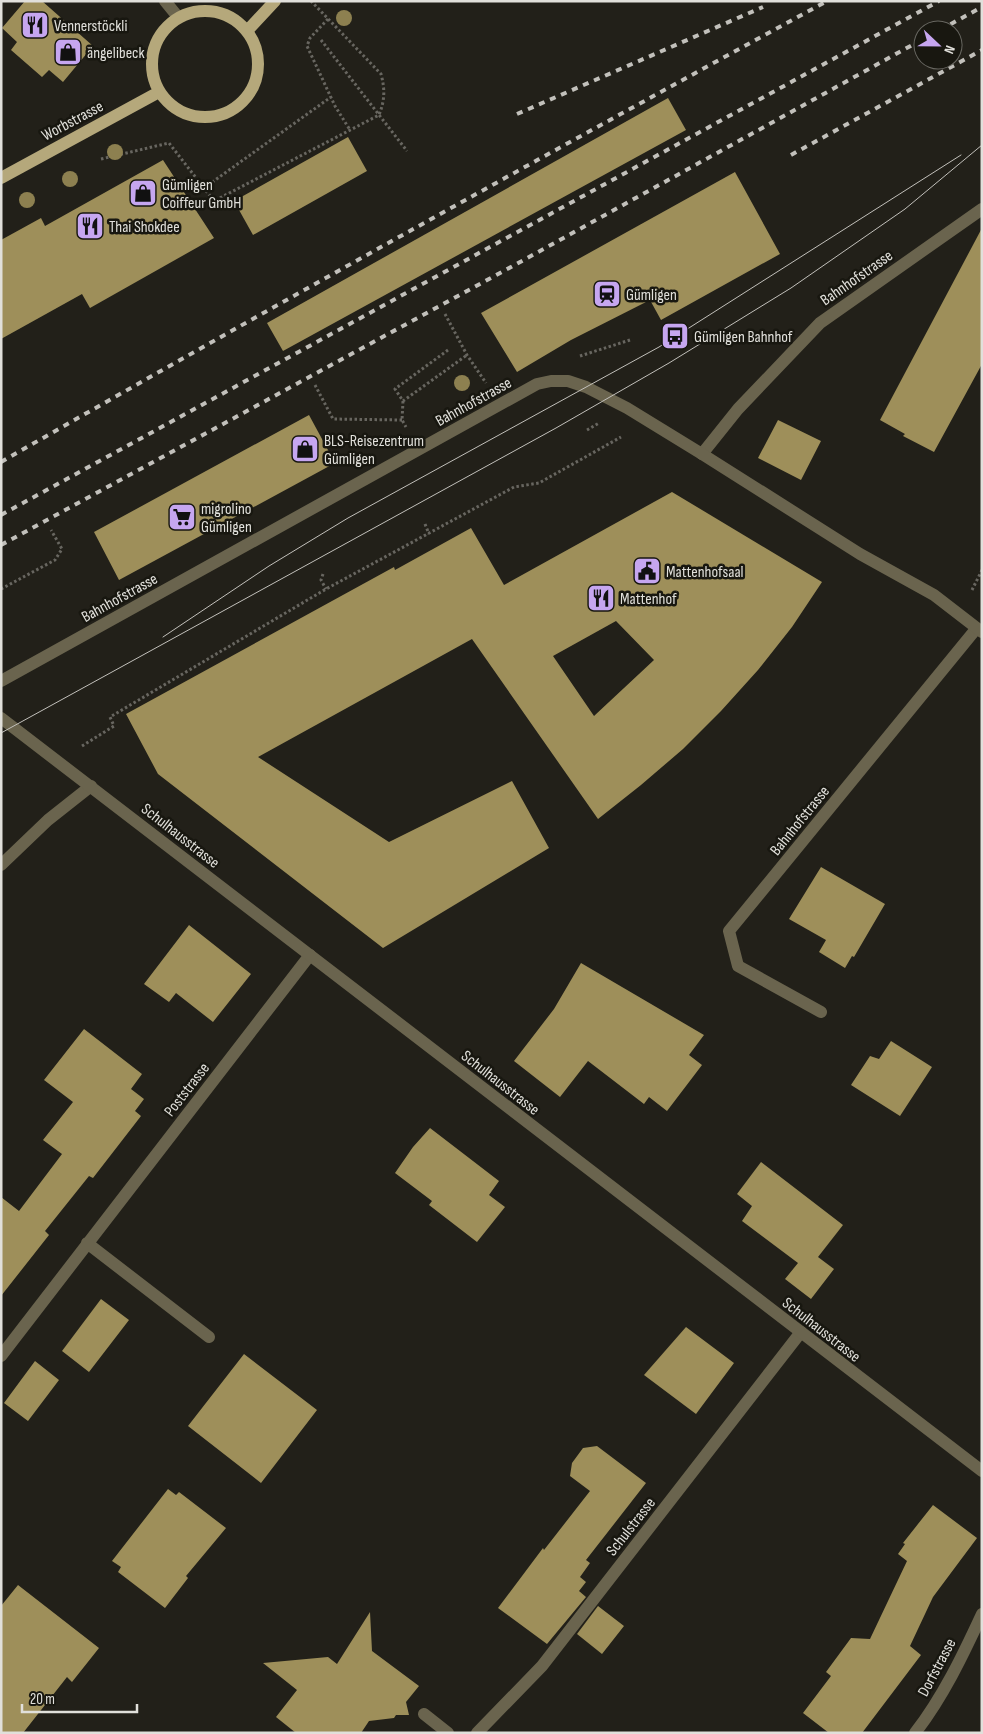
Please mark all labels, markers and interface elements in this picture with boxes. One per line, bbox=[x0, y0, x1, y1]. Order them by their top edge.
restaurant icon: Vennerstöckli bbox=[20, 10, 50, 40]
place label: Vennerstöckli bbox=[54, 17, 128, 36]
north arrow bbox=[913, 20, 963, 70]
shop icon: ängelibeck bbox=[53, 37, 83, 67]
text: N bbox=[940, 43, 959, 56]
place label: ängelibeck bbox=[87, 44, 145, 63]
street label: Worbstrasse bbox=[39, 97, 107, 145]
place label: Gümligen Coiffeur GmbH bbox=[162, 176, 241, 213]
shop icon: Gümligen Coiffeur GmbH bbox=[128, 178, 158, 208]
restaurant icon: Thai Shokdee bbox=[75, 211, 105, 241]
place label: Thai Shokdee bbox=[109, 218, 180, 237]
street label: Bahnhofstrasse bbox=[817, 246, 897, 310]
station icon: Gümligen bbox=[592, 279, 622, 309]
place label: Gümligen bbox=[626, 286, 677, 305]
bus stop icon: Gümligen Bahnhof bbox=[660, 321, 690, 351]
place label: Gümligen Bahnhof bbox=[694, 328, 793, 347]
street label: Bahnhofstrasse bbox=[432, 374, 515, 431]
place label: BLS-Reisezentrum Gümligen bbox=[324, 432, 424, 469]
shop icon: BLS-Reisezentrum Gümligen bbox=[290, 434, 320, 464]
place label: migrolino Gümligen bbox=[201, 500, 252, 537]
supermarket icon: migrolino Gümligen bbox=[167, 502, 197, 532]
public building icon: Mattenhofsaal bbox=[632, 556, 662, 586]
place label: Mattenhofsaal bbox=[666, 563, 744, 582]
street label: Bahnhofstrasse bbox=[78, 570, 161, 627]
restaurant icon: Mattenhof bbox=[586, 583, 616, 613]
place label: Mattenhof bbox=[620, 590, 677, 609]
street label: Bahnhofstrasse bbox=[766, 782, 834, 860]
street label: Schulhausstrasse bbox=[137, 800, 223, 873]
street label: Schulhausstrasse bbox=[457, 1047, 543, 1120]
street label: Poststrasse bbox=[160, 1059, 214, 1121]
street label: Schulhausstrasse bbox=[778, 1294, 864, 1367]
street label: Schulstrasse bbox=[603, 1494, 660, 1560]
street label: Dorfstrasse bbox=[914, 1636, 960, 1700]
scale bar bbox=[22, 1682, 138, 1714]
text: 20 m bbox=[30, 1690, 55, 1709]

